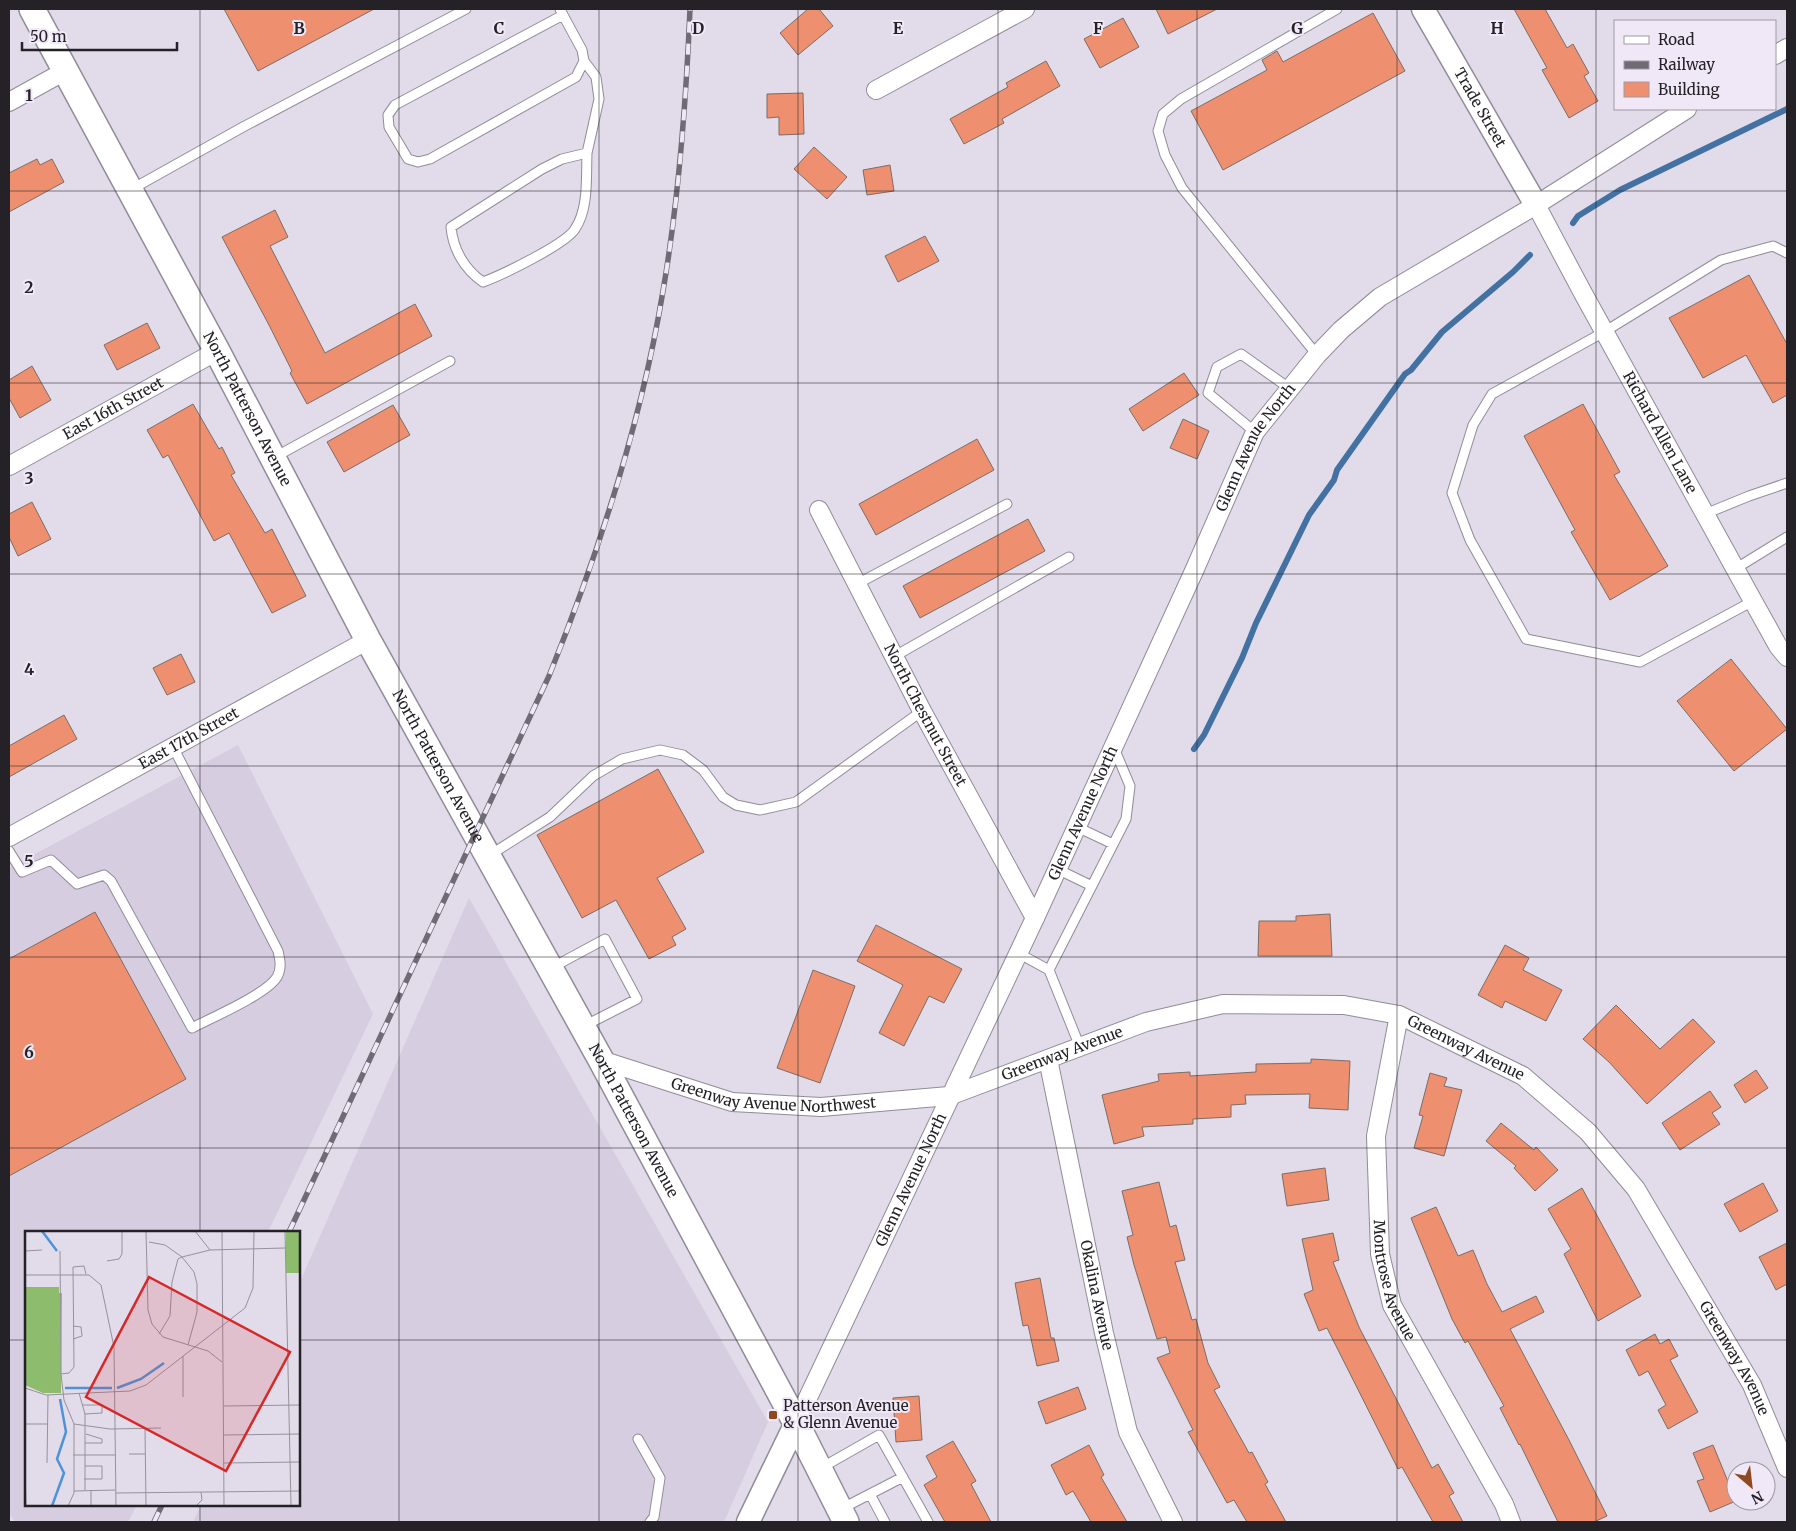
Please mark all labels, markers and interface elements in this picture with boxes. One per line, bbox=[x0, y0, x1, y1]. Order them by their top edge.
text: B bbox=[293, 18, 305, 38]
text: C bbox=[494, 18, 504, 38]
text: D bbox=[692, 18, 704, 38]
text: E bbox=[893, 18, 904, 38]
text: F bbox=[1093, 18, 1103, 38]
text: G bbox=[1291, 18, 1303, 38]
text: H bbox=[1490, 18, 1504, 38]
scale bar bbox=[22, 20, 178, 52]
legend bbox=[1614, 20, 1776, 110]
text: 50 m bbox=[30, 27, 67, 46]
text: Road bbox=[1658, 30, 1694, 49]
text: Railway bbox=[1658, 55, 1715, 74]
street label: Trade Street bbox=[1450, 64, 1511, 151]
text: Building bbox=[1658, 80, 1720, 99]
text: 1 bbox=[25, 85, 33, 105]
text: 2 bbox=[24, 277, 34, 297]
street label: North Patterson Avenue bbox=[199, 328, 296, 489]
street label: Richard Allen Lane bbox=[1619, 368, 1702, 497]
street label: East 16th Street bbox=[59, 372, 167, 443]
street label: Glenn Avenue North bbox=[1211, 379, 1299, 514]
text: 3 bbox=[24, 468, 34, 488]
street label: North Chestnut Street bbox=[880, 641, 971, 789]
text: 4 bbox=[24, 659, 34, 679]
street label: North Patterson Avenue bbox=[388, 686, 488, 846]
street label: East 17th Street bbox=[135, 703, 242, 773]
street label: Glenn Avenue North bbox=[1044, 743, 1122, 883]
text: 5 bbox=[24, 851, 34, 871]
street label: Greenway Avenue bbox=[1404, 1011, 1528, 1084]
street label: Greenway Avenue bbox=[999, 1022, 1125, 1084]
street label: North Patterson Avenue bbox=[585, 1040, 683, 1201]
text: 6 bbox=[24, 1042, 34, 1062]
street label: Greenway Avenue Northwest bbox=[669, 1073, 877, 1116]
street label: Glenn Avenue North bbox=[871, 1110, 950, 1250]
street label: Montrose Avenue bbox=[1370, 1220, 1420, 1344]
inset map bbox=[25, 1231, 300, 1506]
street label: Okalina Avenue bbox=[1076, 1238, 1118, 1352]
street label: Greenway Avenue bbox=[1695, 1297, 1774, 1418]
place label: Patterson Avenue & Glenn Avenue bbox=[783, 1396, 909, 1432]
marker: Patterson Avenue & Glenn Avenue bbox=[767, 1409, 779, 1421]
north arrow bbox=[1726, 1461, 1776, 1511]
text: N bbox=[1748, 1487, 1766, 1508]

